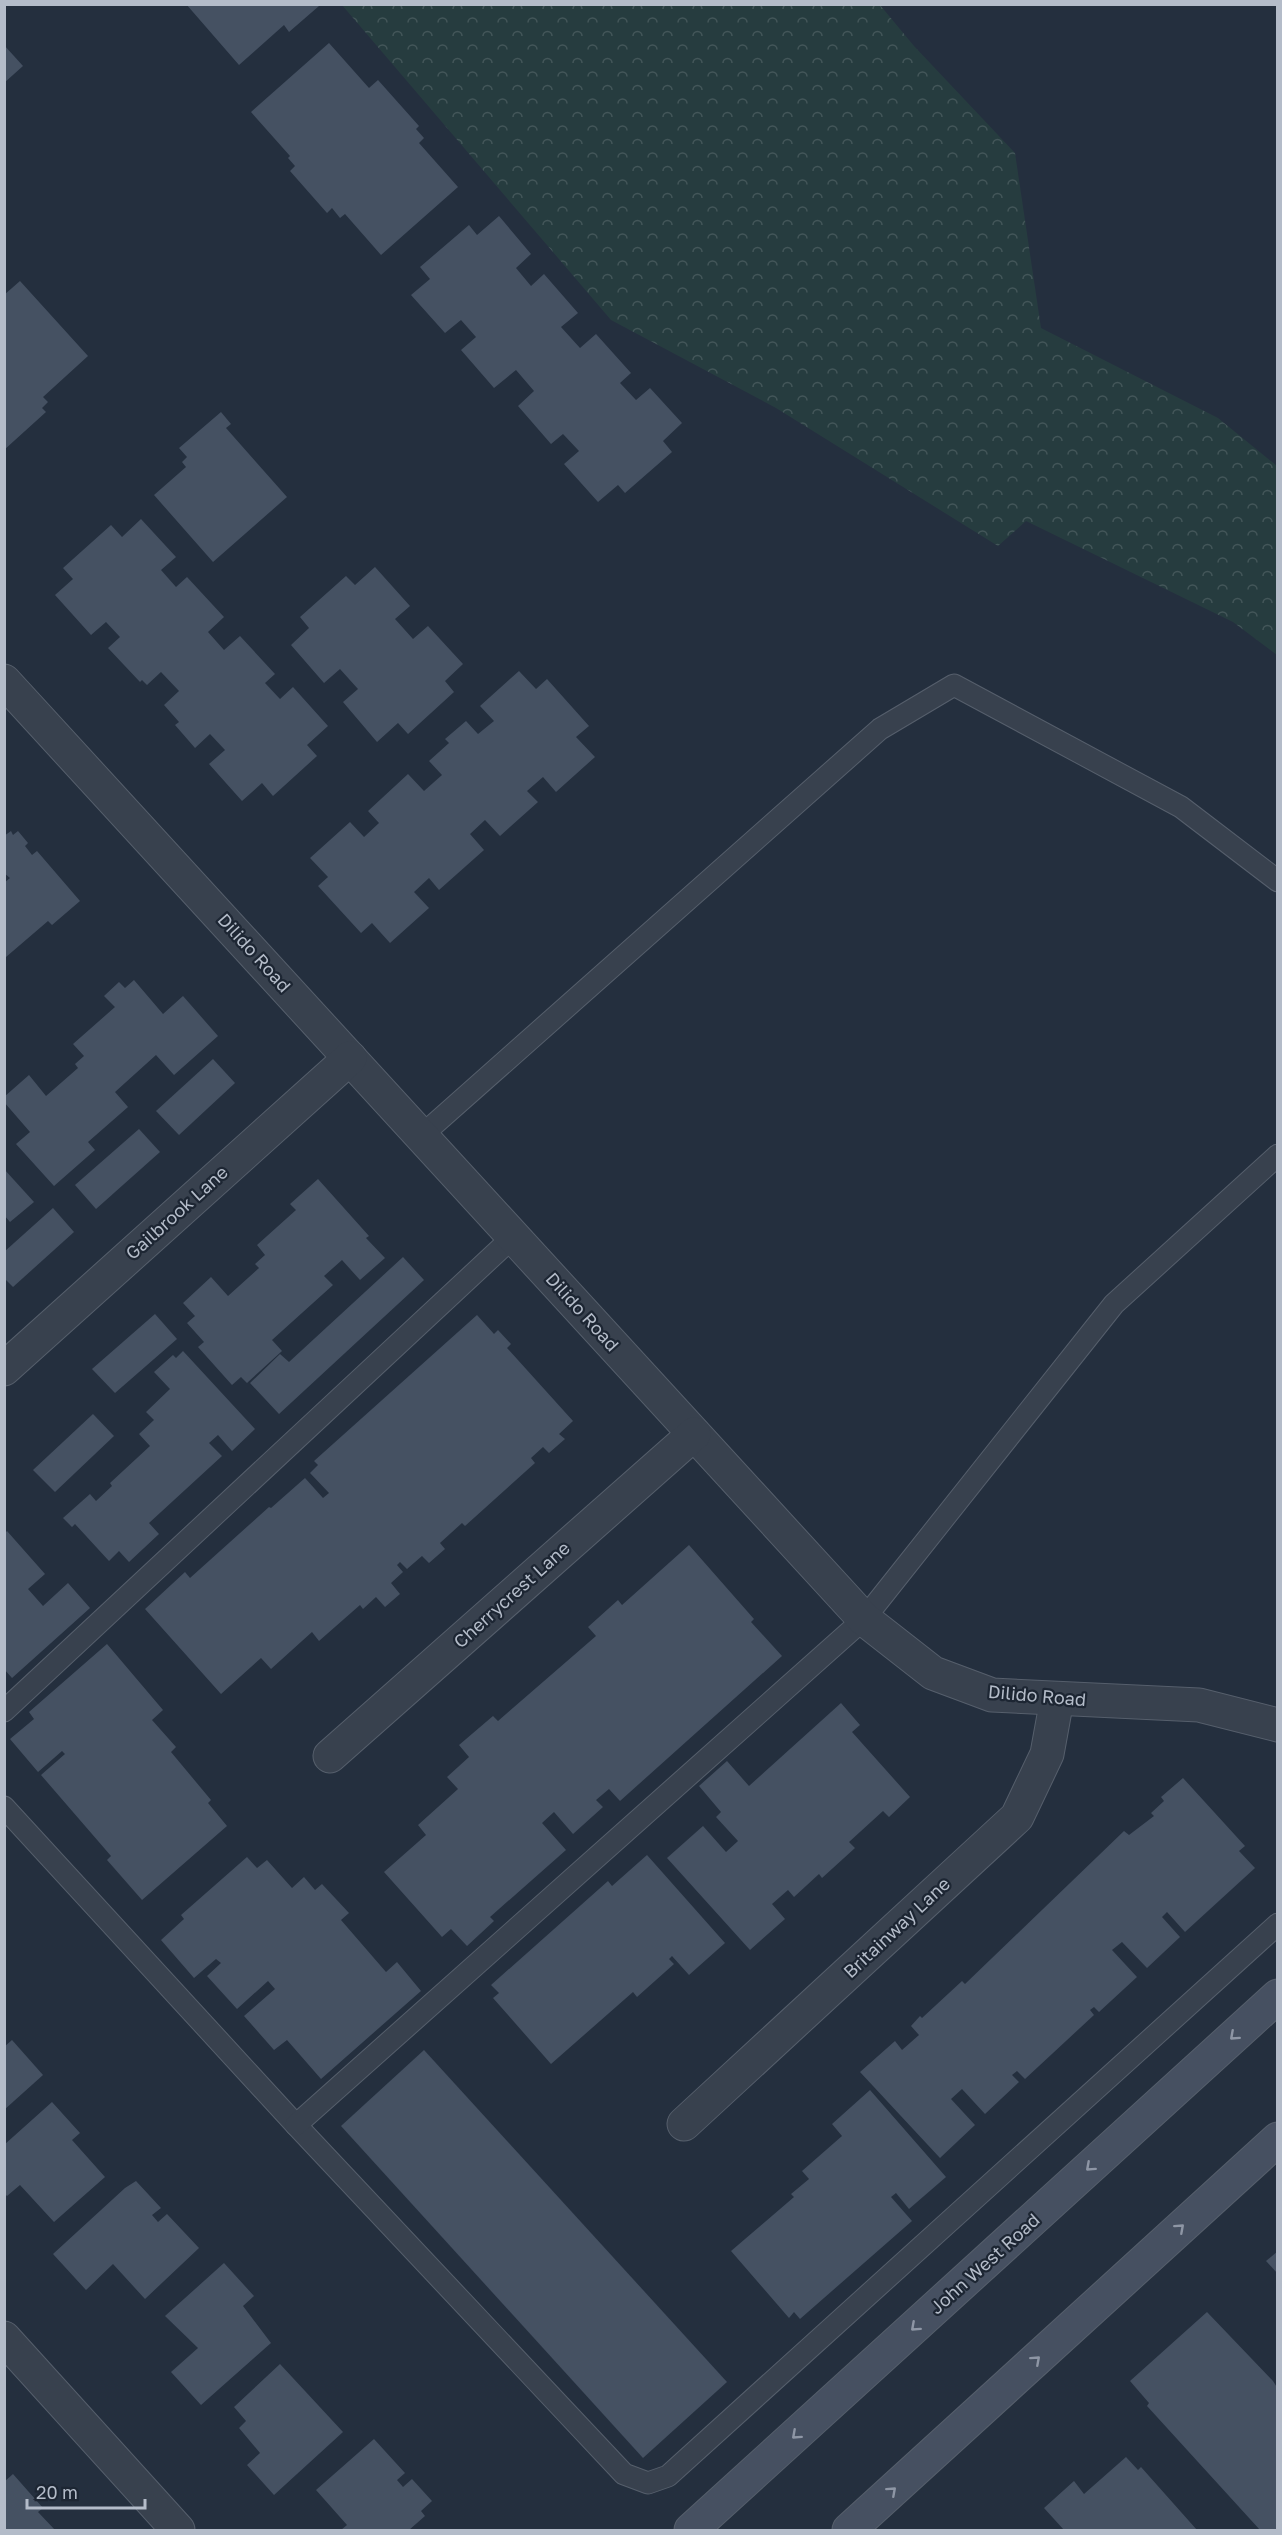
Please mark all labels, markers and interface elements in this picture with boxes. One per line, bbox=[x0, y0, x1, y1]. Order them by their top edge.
street label: Dilido Road bbox=[214, 908, 296, 996]
street label: Gailbrook Lane bbox=[121, 1161, 232, 1264]
street label: Dilido Road bbox=[542, 1267, 624, 1355]
street label: Cherrycrest Lane bbox=[449, 1536, 574, 1652]
street label: Dilido Road bbox=[987, 1680, 1087, 1710]
street label: Britainway Lane bbox=[838, 1872, 954, 1982]
one-way arrow bbox=[1231, 2029, 1241, 2040]
one-way arrow bbox=[1086, 2160, 1097, 2171]
street label: John West Road bbox=[925, 2208, 1044, 2318]
one-way arrow bbox=[1173, 2224, 1184, 2235]
one-way arrow bbox=[911, 2320, 922, 2331]
one-way arrow bbox=[1029, 2356, 1040, 2367]
one-way arrow bbox=[793, 2428, 803, 2439]
scale bar bbox=[27, 2472, 146, 2510]
text: 20 m bbox=[36, 2481, 78, 2503]
one-way arrow bbox=[885, 2487, 896, 2498]

